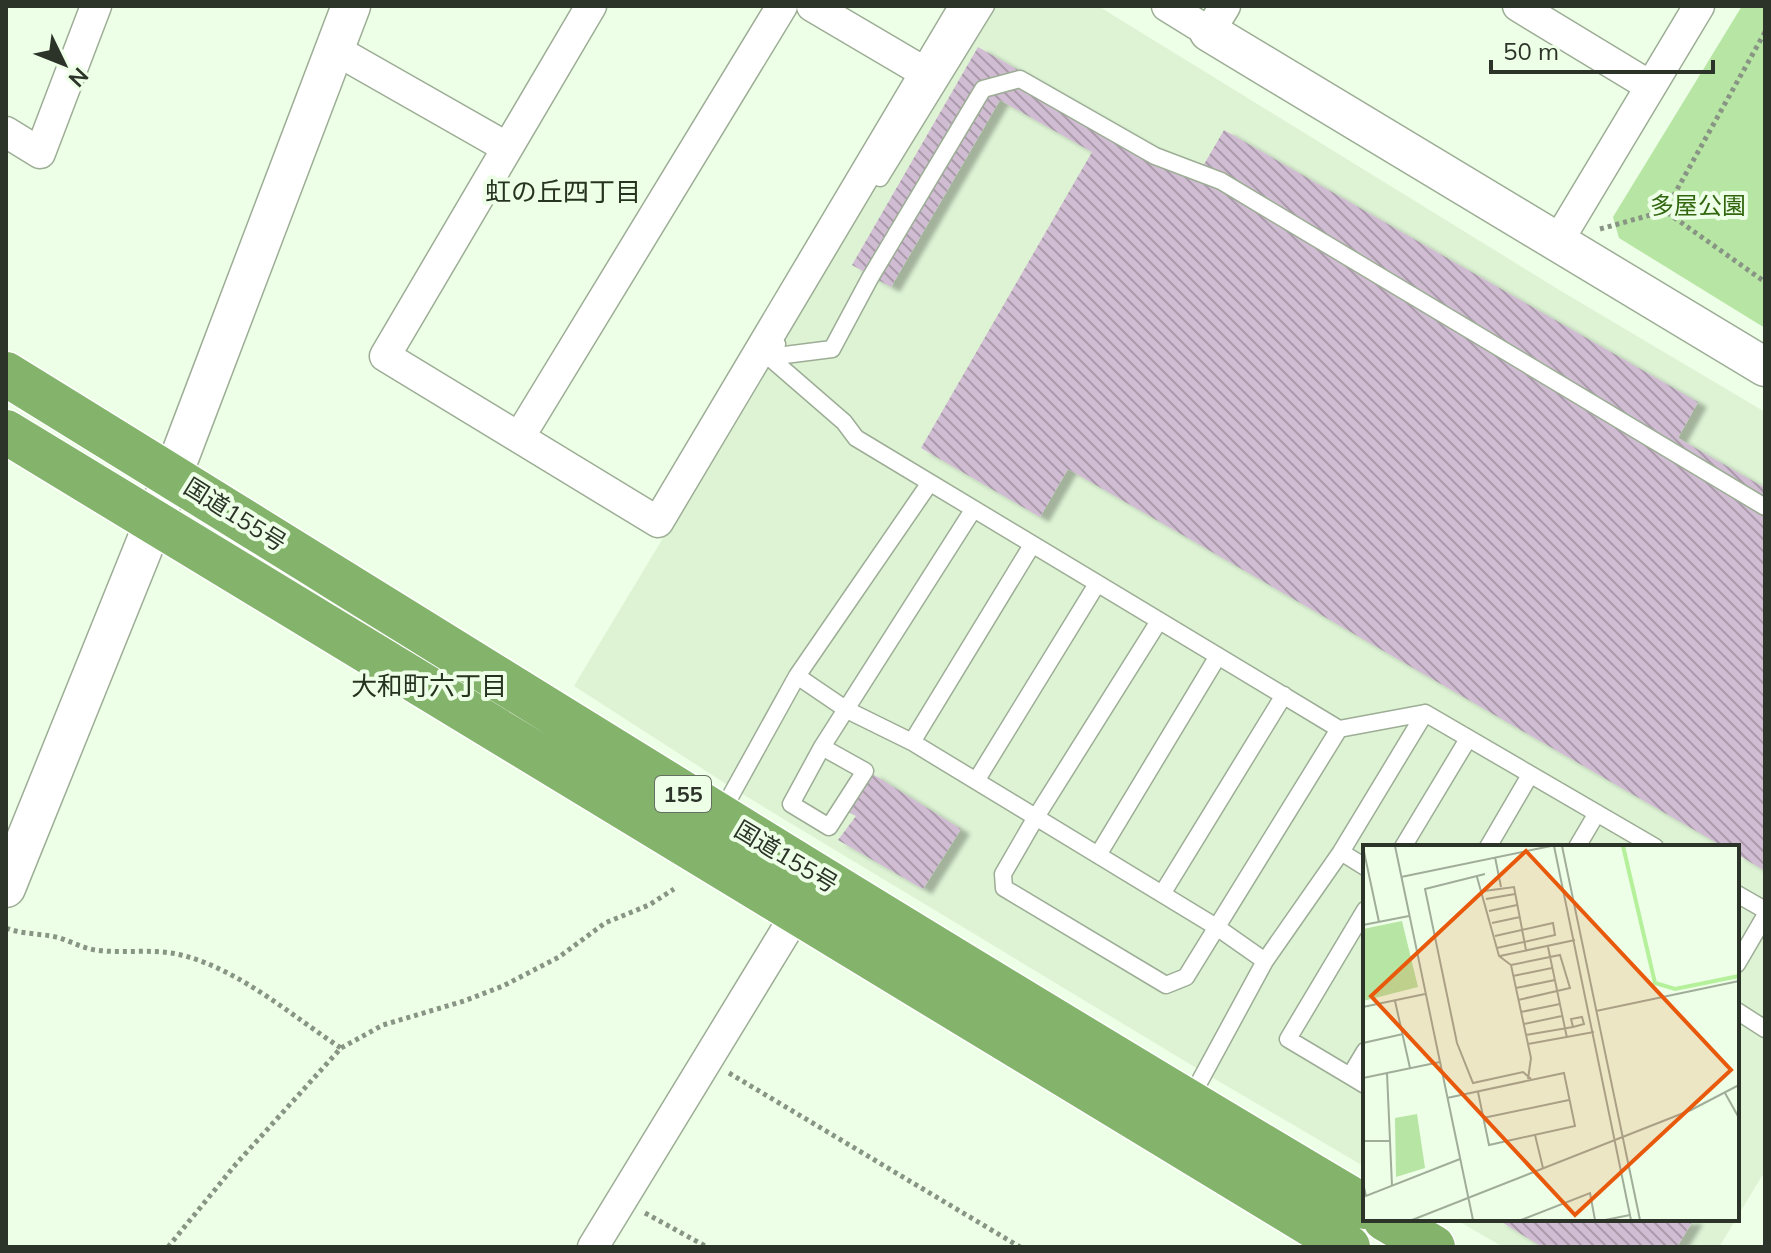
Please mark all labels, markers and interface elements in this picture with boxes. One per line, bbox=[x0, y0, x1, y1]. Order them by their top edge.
north arrow bbox=[24, 24, 104, 104]
scale bar bbox=[1491, 24, 1713, 74]
text: 50 m bbox=[1503, 36, 1559, 66]
text: N bbox=[63, 62, 95, 93]
district label: 虹の丘四丁目 bbox=[485, 175, 641, 208]
park label: 多屋公園 bbox=[1650, 190, 1746, 220]
street label: 国道155号 bbox=[179, 471, 292, 557]
district label: 大和町六丁目 bbox=[351, 669, 507, 702]
road number: 155 bbox=[655, 776, 711, 812]
street label: 国道155号 bbox=[729, 814, 844, 899]
inset map bbox=[1363, 845, 1739, 1221]

